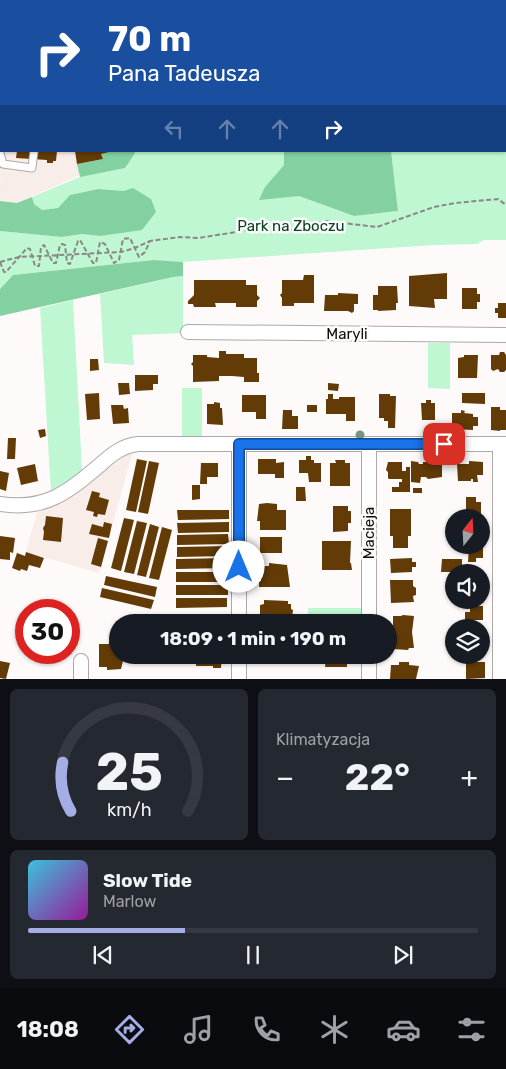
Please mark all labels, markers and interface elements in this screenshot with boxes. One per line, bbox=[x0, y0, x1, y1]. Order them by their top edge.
text: 70 m bbox=[108, 18, 191, 60]
icon: right bbox=[25, 20, 90, 85]
text: Pana Tadeusza bbox=[108, 60, 260, 87]
icon: left bbox=[160, 115, 188, 143]
icon: ahead bbox=[213, 115, 241, 143]
icon: ahead bbox=[266, 115, 294, 143]
icon: right bbox=[319, 115, 347, 143]
park label: Park na Zboczu bbox=[237, 217, 345, 235]
street label: Maryli bbox=[326, 325, 368, 343]
pin bbox=[423, 423, 465, 465]
icon: arrive bbox=[430, 430, 458, 458]
street label: Macieja bbox=[360, 507, 378, 559]
north arrow bbox=[445, 509, 490, 554]
map controls bbox=[445, 509, 490, 664]
position arrow bbox=[212, 540, 264, 592]
button: sound bbox=[445, 564, 490, 609]
speed limit sign: 30 bbox=[15, 599, 80, 664]
button: layers bbox=[445, 619, 490, 664]
text: 18:09 · 1 min · 190 m bbox=[160, 627, 346, 650]
text: Klimatyzacja bbox=[276, 730, 370, 749]
text: 25 bbox=[95, 741, 163, 803]
text: 22° bbox=[345, 754, 410, 800]
text: − bbox=[276, 761, 294, 794]
text: + bbox=[461, 761, 478, 794]
text: km/h bbox=[107, 799, 151, 820]
text: Slow Tide bbox=[103, 869, 192, 892]
text: Marlow bbox=[103, 892, 156, 911]
icon: previous bbox=[89, 941, 117, 969]
icon: pause bbox=[239, 941, 267, 969]
icon: next bbox=[389, 941, 417, 969]
icon: directions bbox=[112, 1012, 147, 1047]
icon: music bbox=[181, 1012, 216, 1047]
icon: phone bbox=[249, 1012, 284, 1047]
icon: climate bbox=[317, 1012, 352, 1047]
icon: car bbox=[386, 1012, 421, 1047]
icon: filters bbox=[454, 1012, 489, 1047]
text: 18:08 bbox=[17, 1016, 79, 1043]

